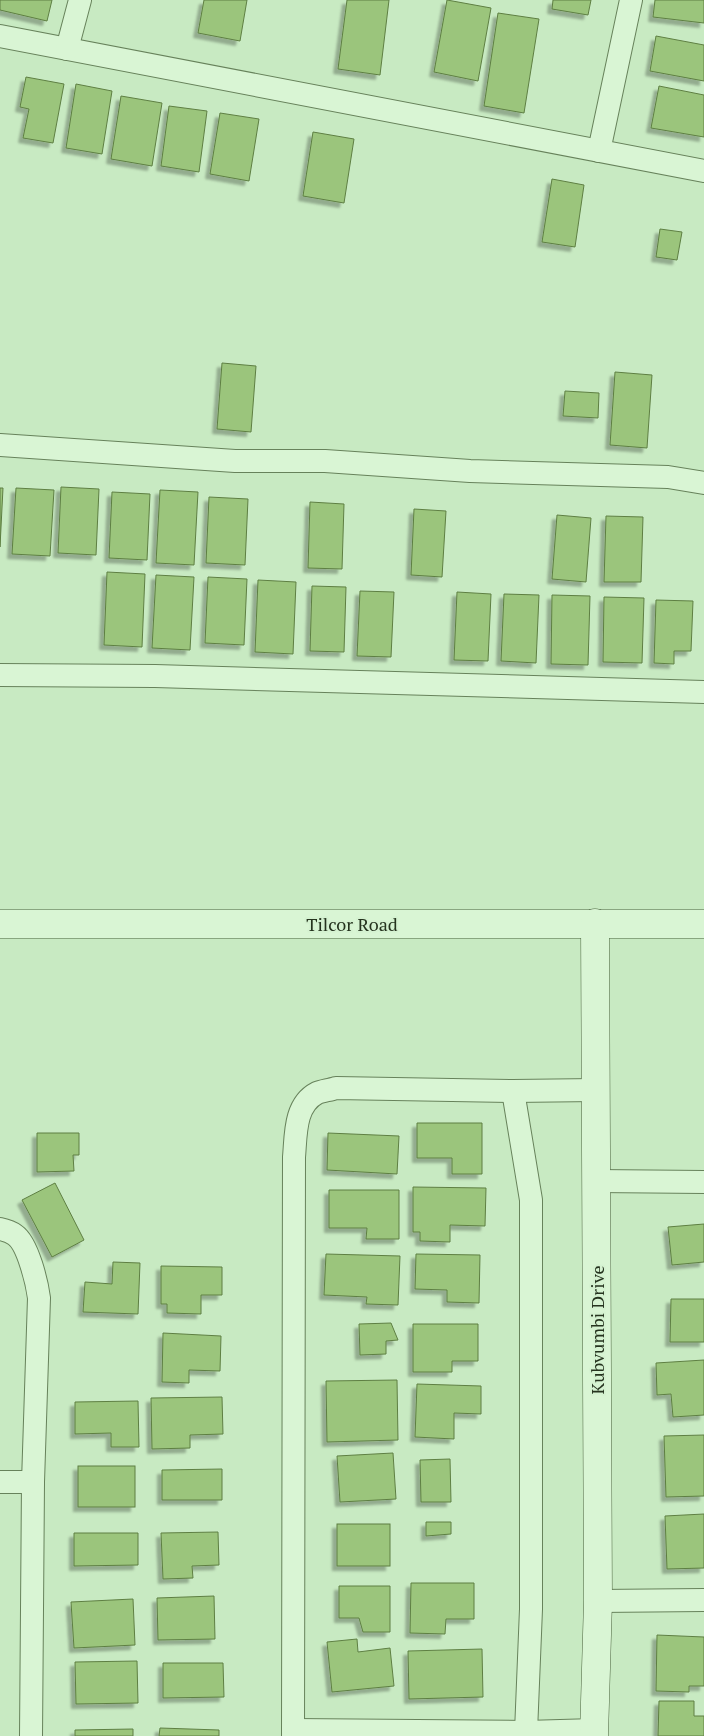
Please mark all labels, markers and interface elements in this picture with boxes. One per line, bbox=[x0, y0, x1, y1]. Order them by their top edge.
street label: Tilcor Road bbox=[306, 912, 398, 936]
street label: Kubvumbi Drive bbox=[585, 1266, 609, 1394]

